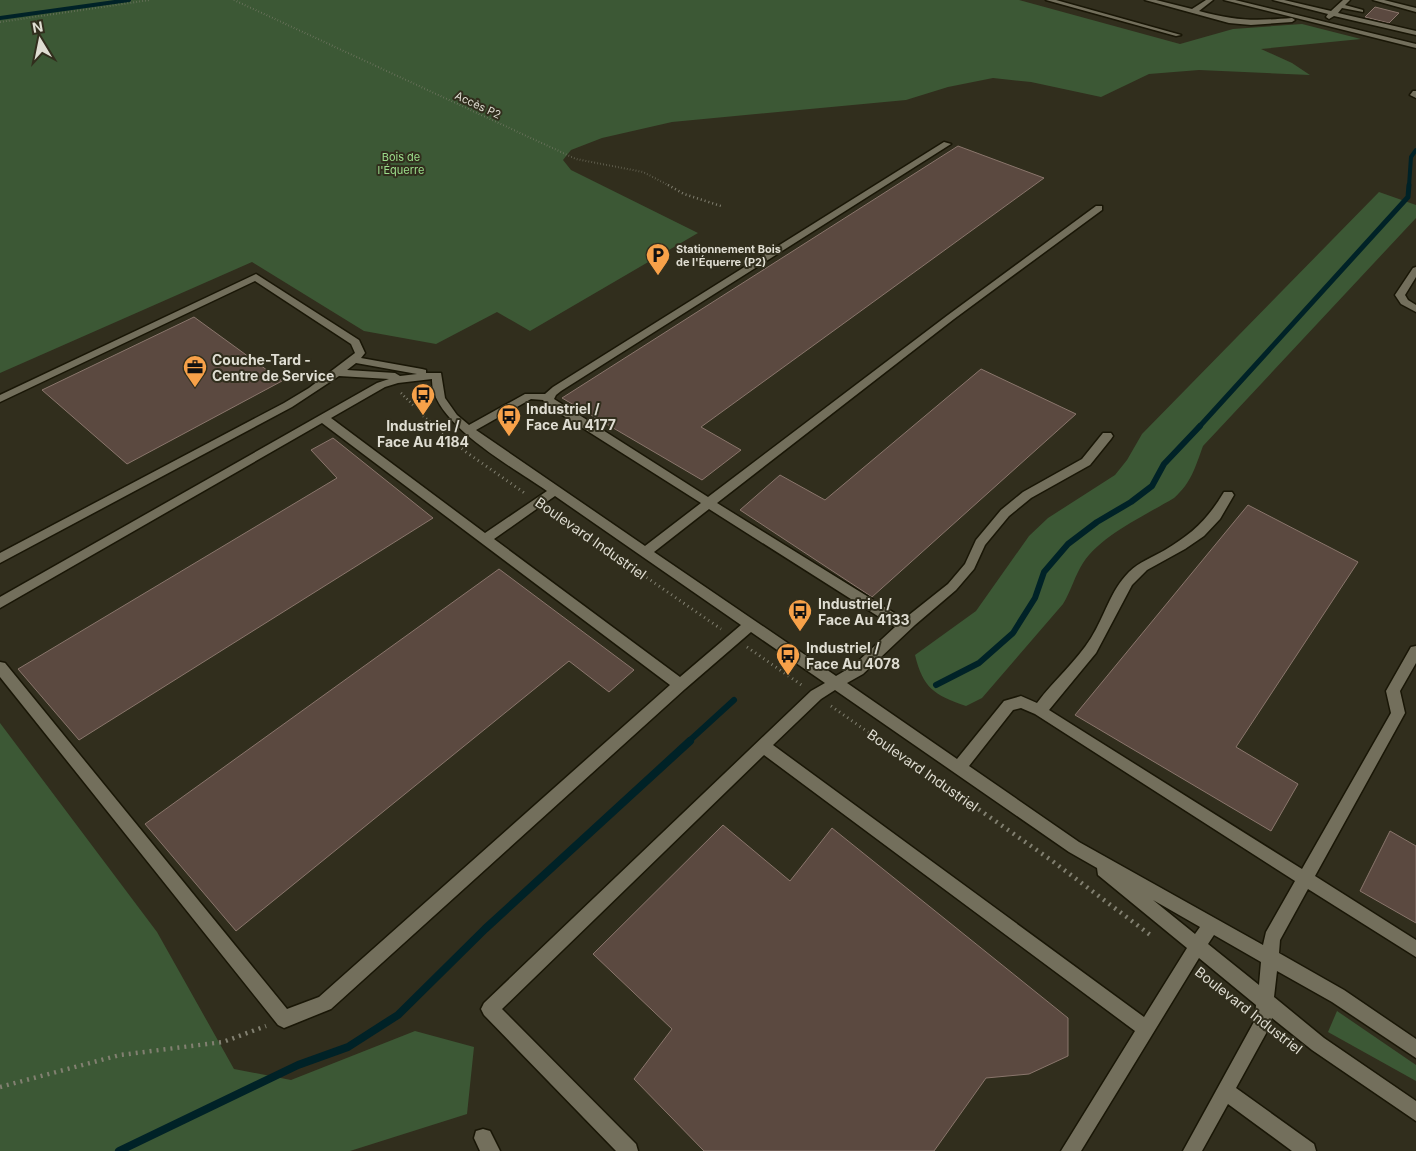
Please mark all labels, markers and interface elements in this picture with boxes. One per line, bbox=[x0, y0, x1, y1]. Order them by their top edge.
north arrow bbox=[15, 15, 65, 65]
text: N bbox=[31, 17, 44, 36]
street label: Accès P2 bbox=[453, 88, 503, 122]
park label: Bois de l'Équerre bbox=[378, 150, 424, 177]
parking icon: Stationnement Bois de l'Équerre (P2) bbox=[645, 242, 671, 276]
place label: Stationnement Bois de l'Équerre (P2) bbox=[676, 242, 781, 269]
place label: Couche-Tard - Centre de Service bbox=[212, 351, 334, 384]
office icon: Couche-Tard - Centre de Service bbox=[182, 354, 208, 388]
bus stop icon: Industriel / Face Au 4184 bbox=[410, 382, 436, 416]
place label: Industriel / Face Au 4177 bbox=[526, 400, 616, 433]
bus stop icon: Industriel / Face Au 4177 bbox=[496, 403, 522, 437]
place label: Industriel / Face Au 4184 bbox=[377, 417, 469, 450]
street label: Boulevard Industriel bbox=[532, 493, 650, 583]
place label: Industriel / Face Au 4133 bbox=[818, 595, 910, 628]
bus stop icon: Industriel / Face Au 4133 bbox=[787, 598, 813, 632]
place label: Industriel / Face Au 4078 bbox=[806, 639, 900, 672]
bus stop icon: Industriel / Face Au 4078 bbox=[775, 642, 801, 676]
street label: Boulevard Industriel bbox=[864, 725, 982, 815]
street label: Boulevard Industriel bbox=[1192, 963, 1306, 1057]

